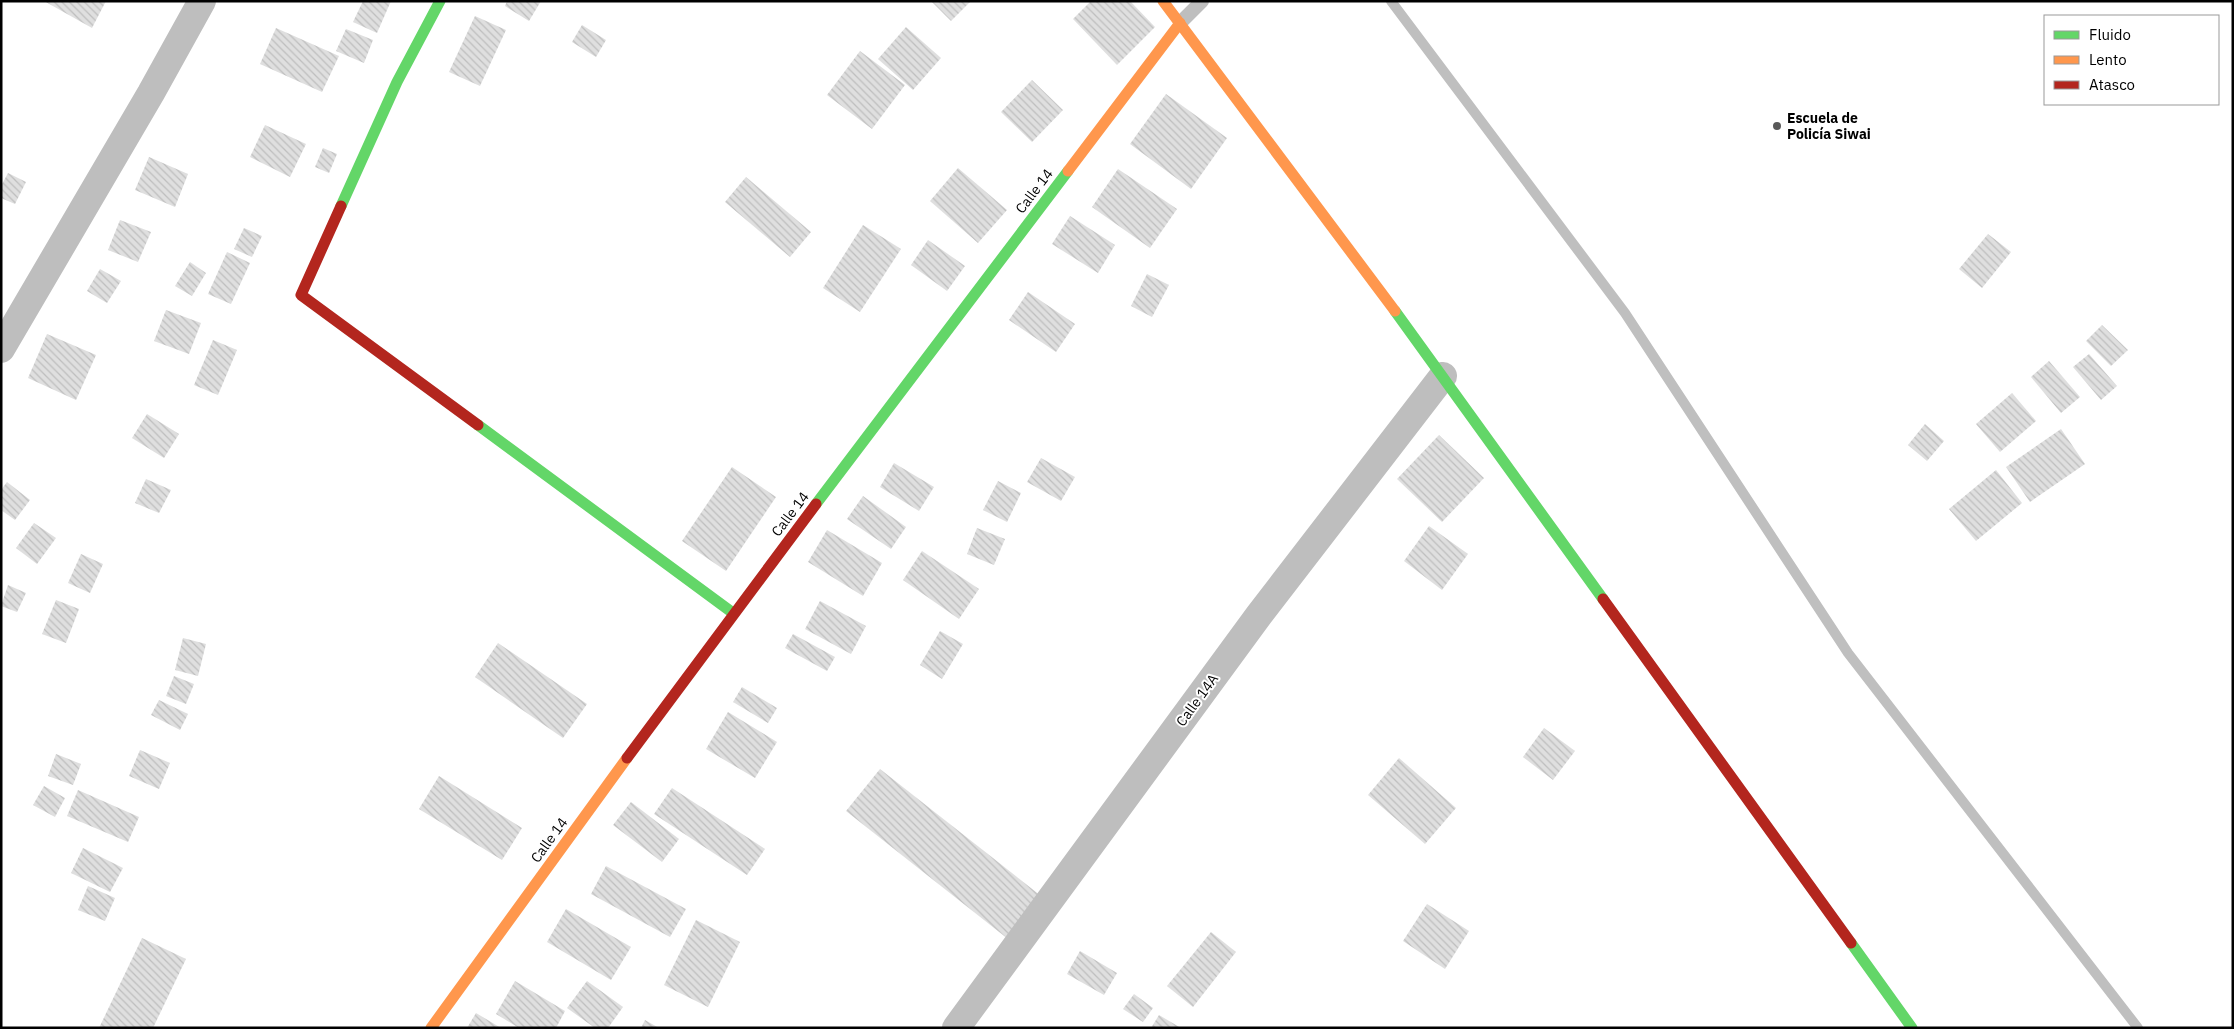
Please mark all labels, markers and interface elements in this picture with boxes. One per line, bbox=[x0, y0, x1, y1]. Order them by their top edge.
legend bbox=[2044, 15, 2219, 105]
text: Fluido bbox=[2089, 25, 2131, 44]
text: Lento bbox=[2089, 50, 2127, 69]
text: Atasco bbox=[2089, 75, 2135, 94]
place label: Escuela de Policía Siwai bbox=[1787, 109, 1871, 143]
marker: Escuela de Policía Siwai bbox=[1771, 120, 1783, 132]
street label: Calle 14 bbox=[1011, 165, 1057, 217]
street label: Calle 14 bbox=[767, 488, 813, 540]
street label: Calle 14A bbox=[1172, 670, 1222, 730]
street label: Calle 14 bbox=[527, 814, 571, 866]

